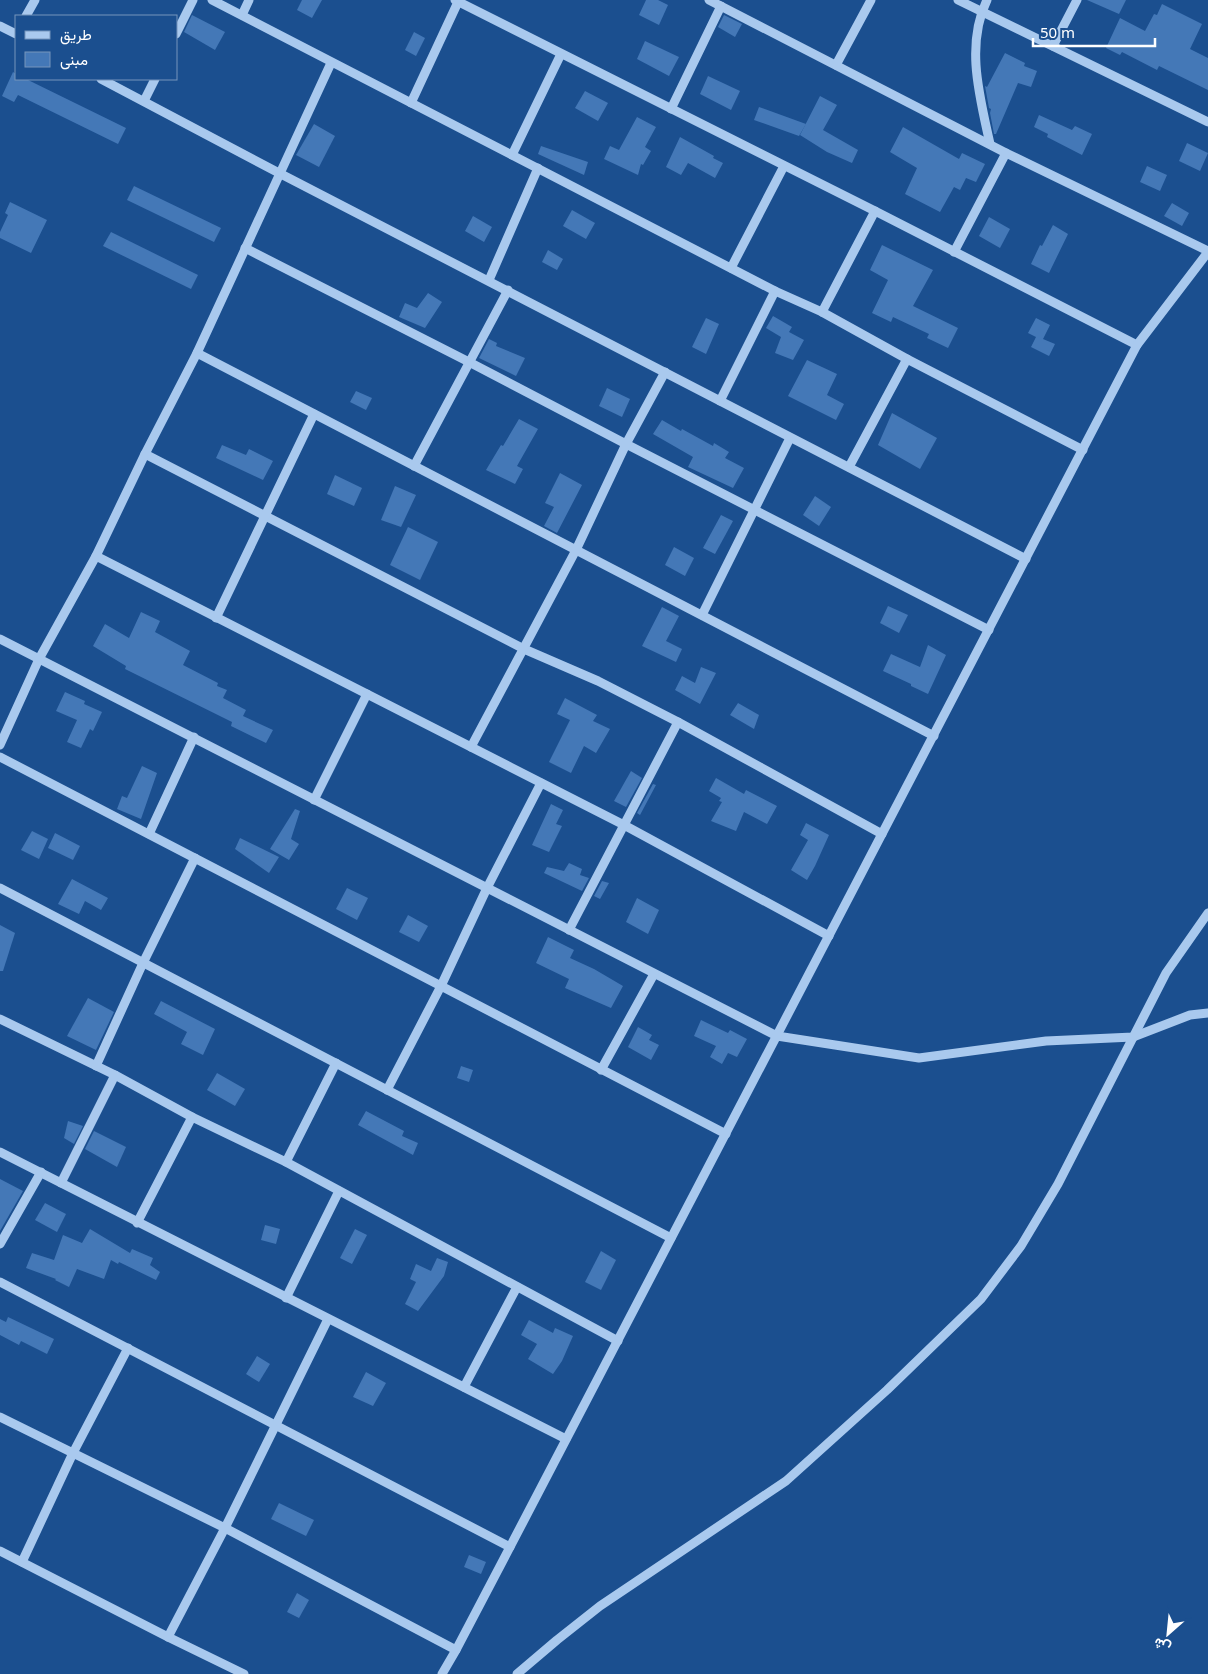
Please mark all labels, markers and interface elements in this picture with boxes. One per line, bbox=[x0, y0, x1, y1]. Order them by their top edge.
legend bbox=[15, 15, 178, 80]
scale bar bbox=[1033, 15, 1156, 47]
text: 50 m bbox=[1040, 22, 1075, 42]
text: طريق bbox=[60, 24, 92, 45]
text: مبنى bbox=[60, 49, 88, 70]
north arrow bbox=[1143, 1609, 1193, 1659]
text: ش bbox=[1150, 1634, 1174, 1658]

